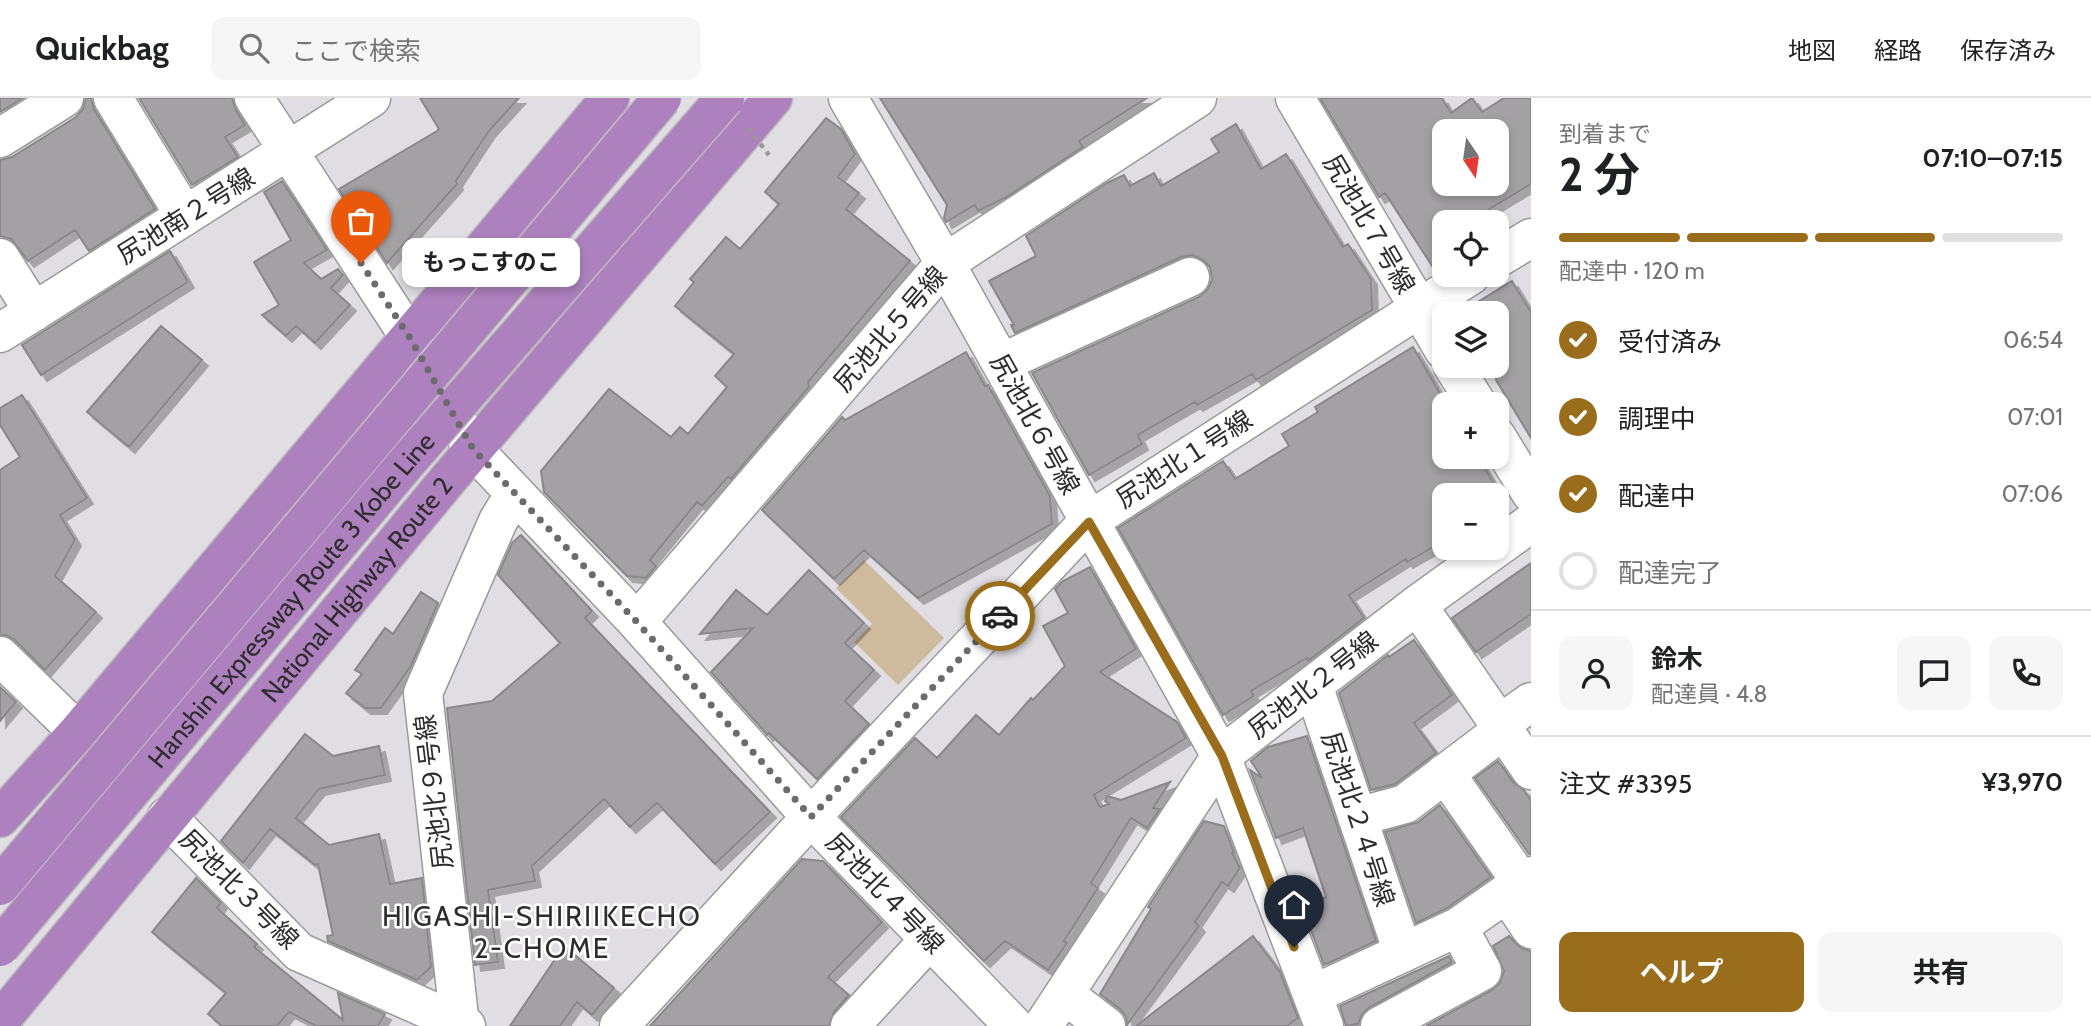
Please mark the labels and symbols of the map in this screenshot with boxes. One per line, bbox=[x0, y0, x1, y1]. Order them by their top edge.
north arrow bbox=[1432, 119, 1508, 196]
street label: 尻池北７号線 bbox=[1316, 148, 1422, 300]
street label: 尻池南２号線 bbox=[111, 161, 261, 271]
pin bbox=[331, 191, 391, 263]
callout: もっこすのこ bbox=[403, 238, 582, 288]
street label: 尻池北５号線 bbox=[827, 260, 953, 398]
street label: 尻池北６号線 bbox=[983, 348, 1087, 500]
street label: 尻池北１号線 bbox=[1110, 403, 1258, 515]
street label: Hanshin Expressway Route 3 Kobe Line bbox=[141, 426, 442, 774]
street label: National Highway Route 2 bbox=[255, 470, 459, 709]
courier bbox=[965, 581, 1035, 651]
street label: 尻池北２号線 bbox=[1242, 624, 1384, 746]
street label: 尻池北９号線 bbox=[409, 713, 459, 871]
street label: 尻池北２４号線 bbox=[1315, 728, 1401, 910]
street label: 尻池北３号線 bbox=[173, 823, 305, 955]
street label: 尻池北４号線 bbox=[819, 826, 951, 960]
pin bbox=[1264, 875, 1324, 947]
district label: HIGASHI-SHIRIIKECHO 2-CHOME bbox=[382, 899, 702, 965]

